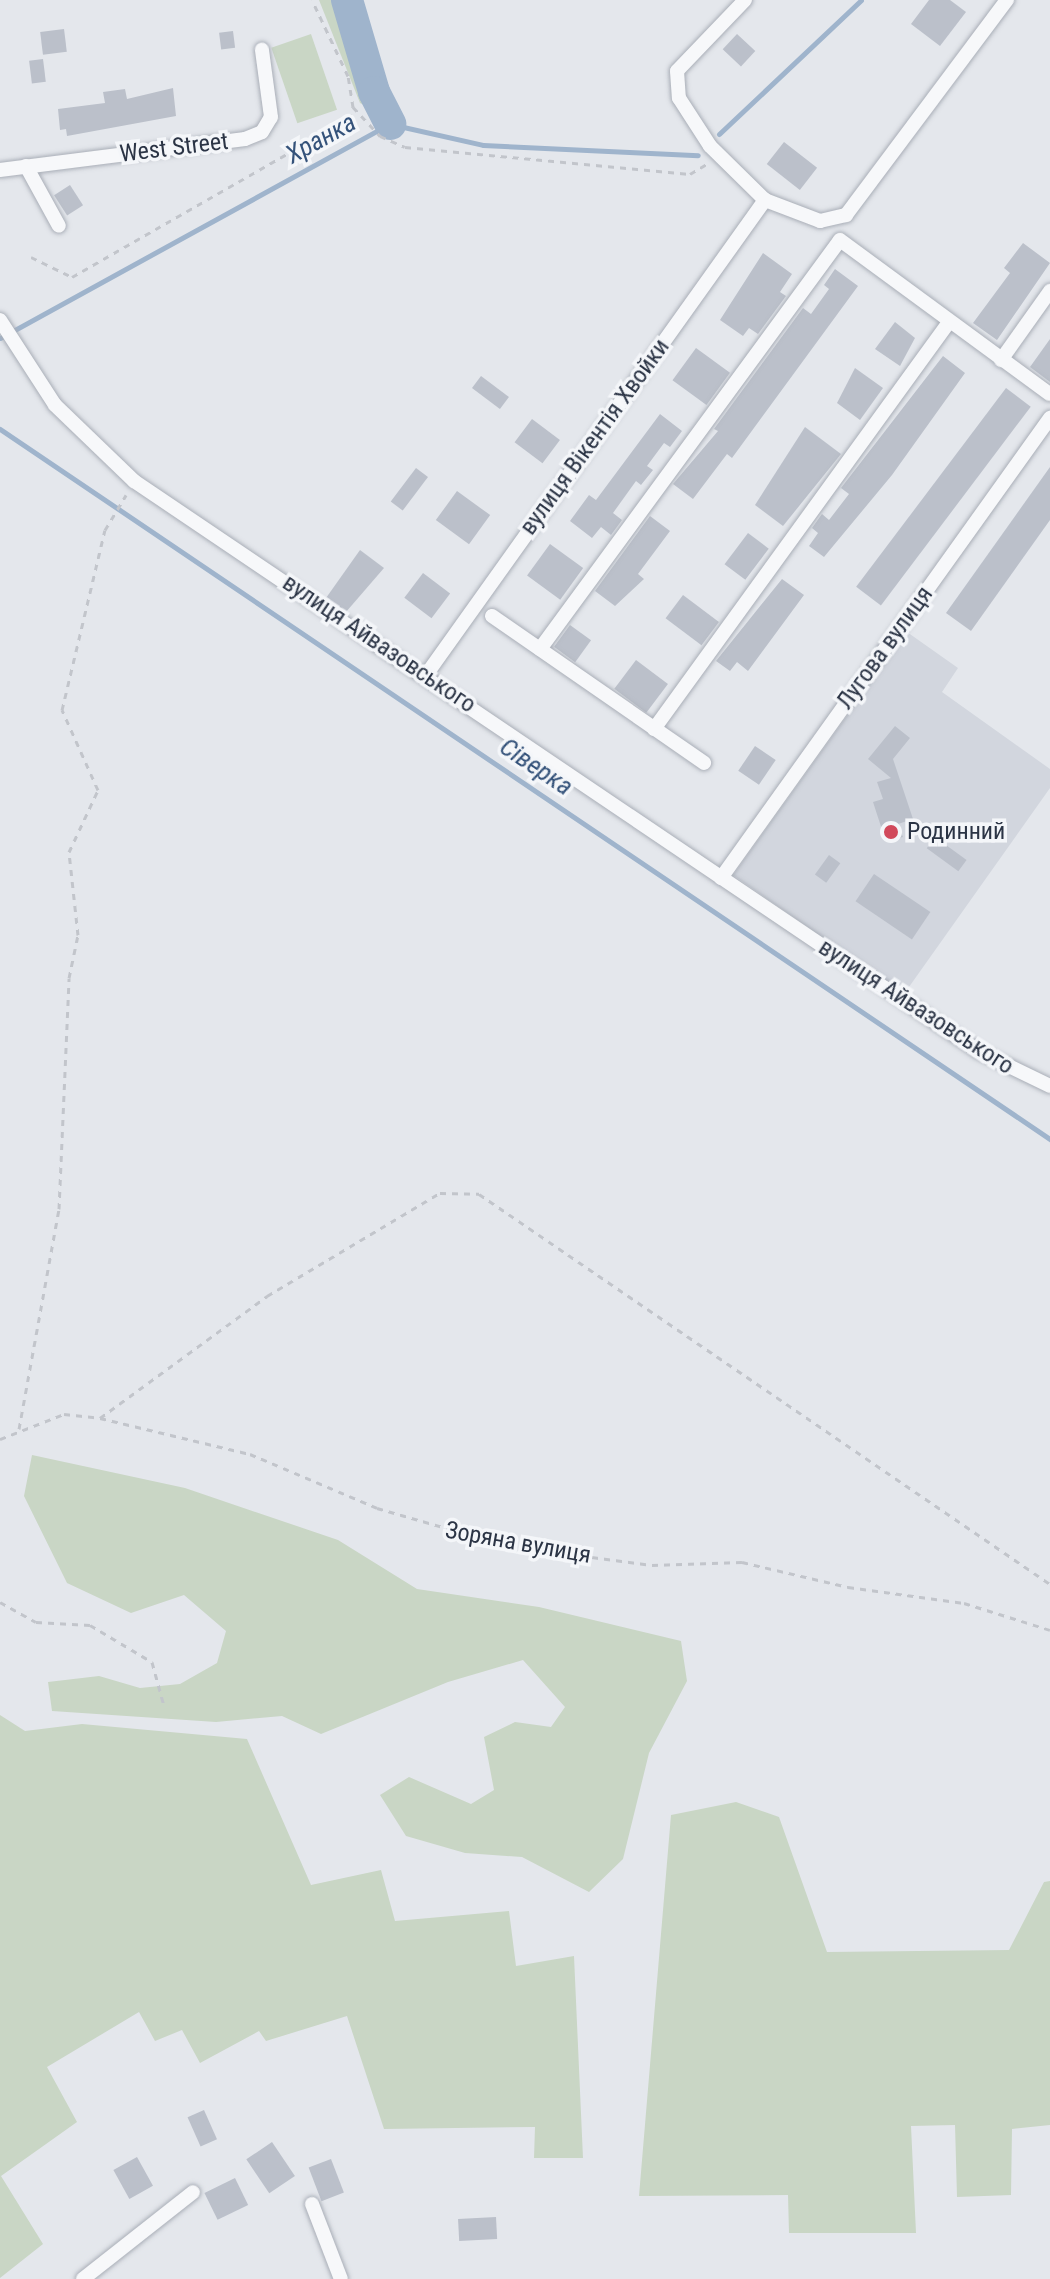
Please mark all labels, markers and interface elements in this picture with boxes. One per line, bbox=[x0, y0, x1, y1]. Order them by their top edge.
water label: Хранка bbox=[280, 107, 362, 171]
street label: West Street bbox=[118, 127, 230, 169]
street label: вулиця Вікентія Хвойки bbox=[514, 333, 676, 541]
street label: вулиця Айвазовського bbox=[277, 569, 481, 719]
street label: Лугова вулиця bbox=[831, 581, 939, 715]
water label: Сіверка bbox=[494, 731, 578, 803]
place label: Родинний bbox=[907, 818, 1005, 846]
marker: Родинний bbox=[882, 823, 900, 841]
street label: вулиця Айвазовського bbox=[813, 933, 1019, 1081]
street label: Зоряна вулиця bbox=[443, 1516, 593, 1570]

